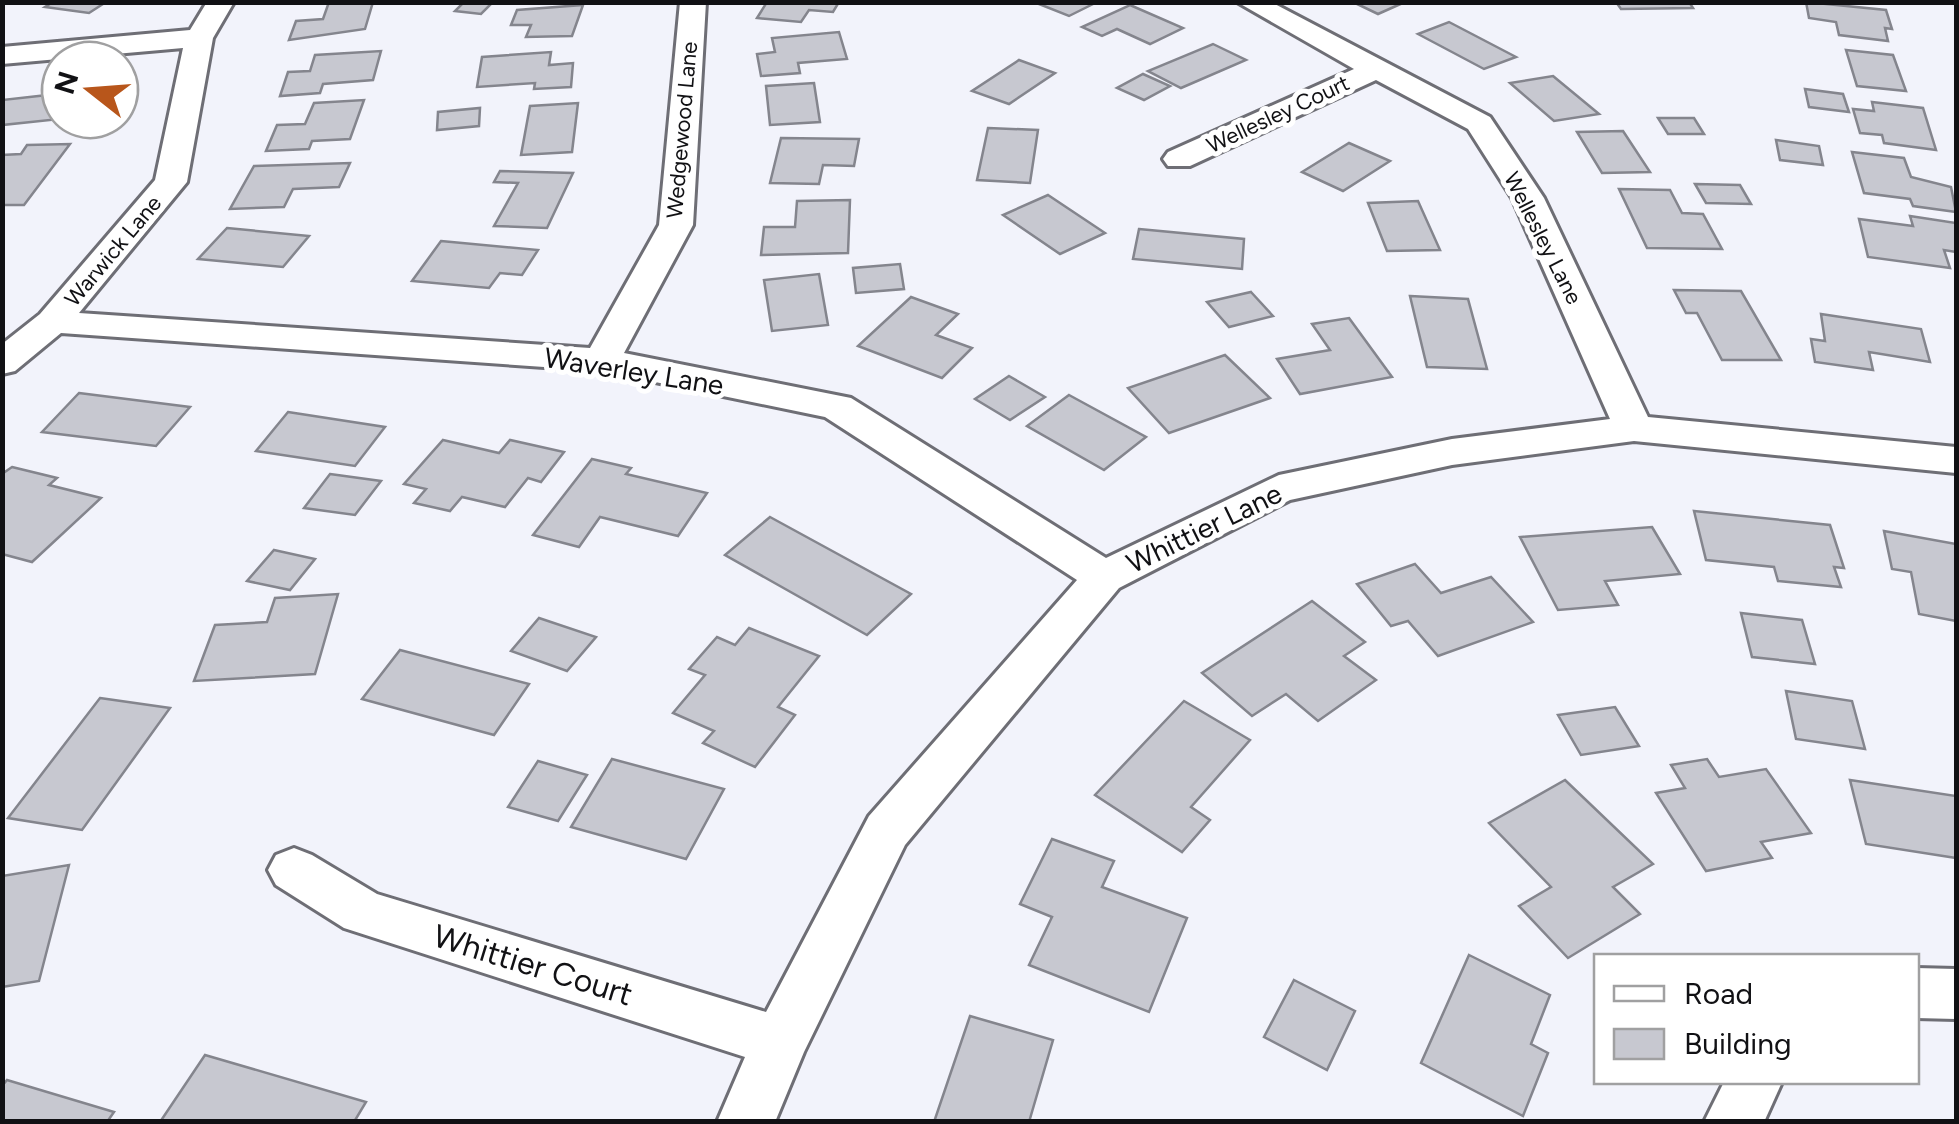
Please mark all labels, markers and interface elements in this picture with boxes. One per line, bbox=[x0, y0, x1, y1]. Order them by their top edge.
north arrow bbox=[40, 40, 140, 140]
street label: Wedgewood Lane bbox=[661, 40, 703, 220]
text: N bbox=[47, 67, 86, 98]
street label: Wellesley Court bbox=[1202, 69, 1354, 159]
street label: Wellesley Lane bbox=[1498, 167, 1588, 309]
street label: Warwick Lane bbox=[59, 190, 167, 312]
street label: Waverley Lane bbox=[542, 340, 726, 402]
street label: Whittier Lane bbox=[1121, 476, 1287, 580]
street label: Whittier Court bbox=[429, 917, 637, 1013]
legend bbox=[1594, 954, 1919, 1084]
text: Road bbox=[1684, 975, 1753, 1012]
text: Building bbox=[1684, 1025, 1792, 1062]

